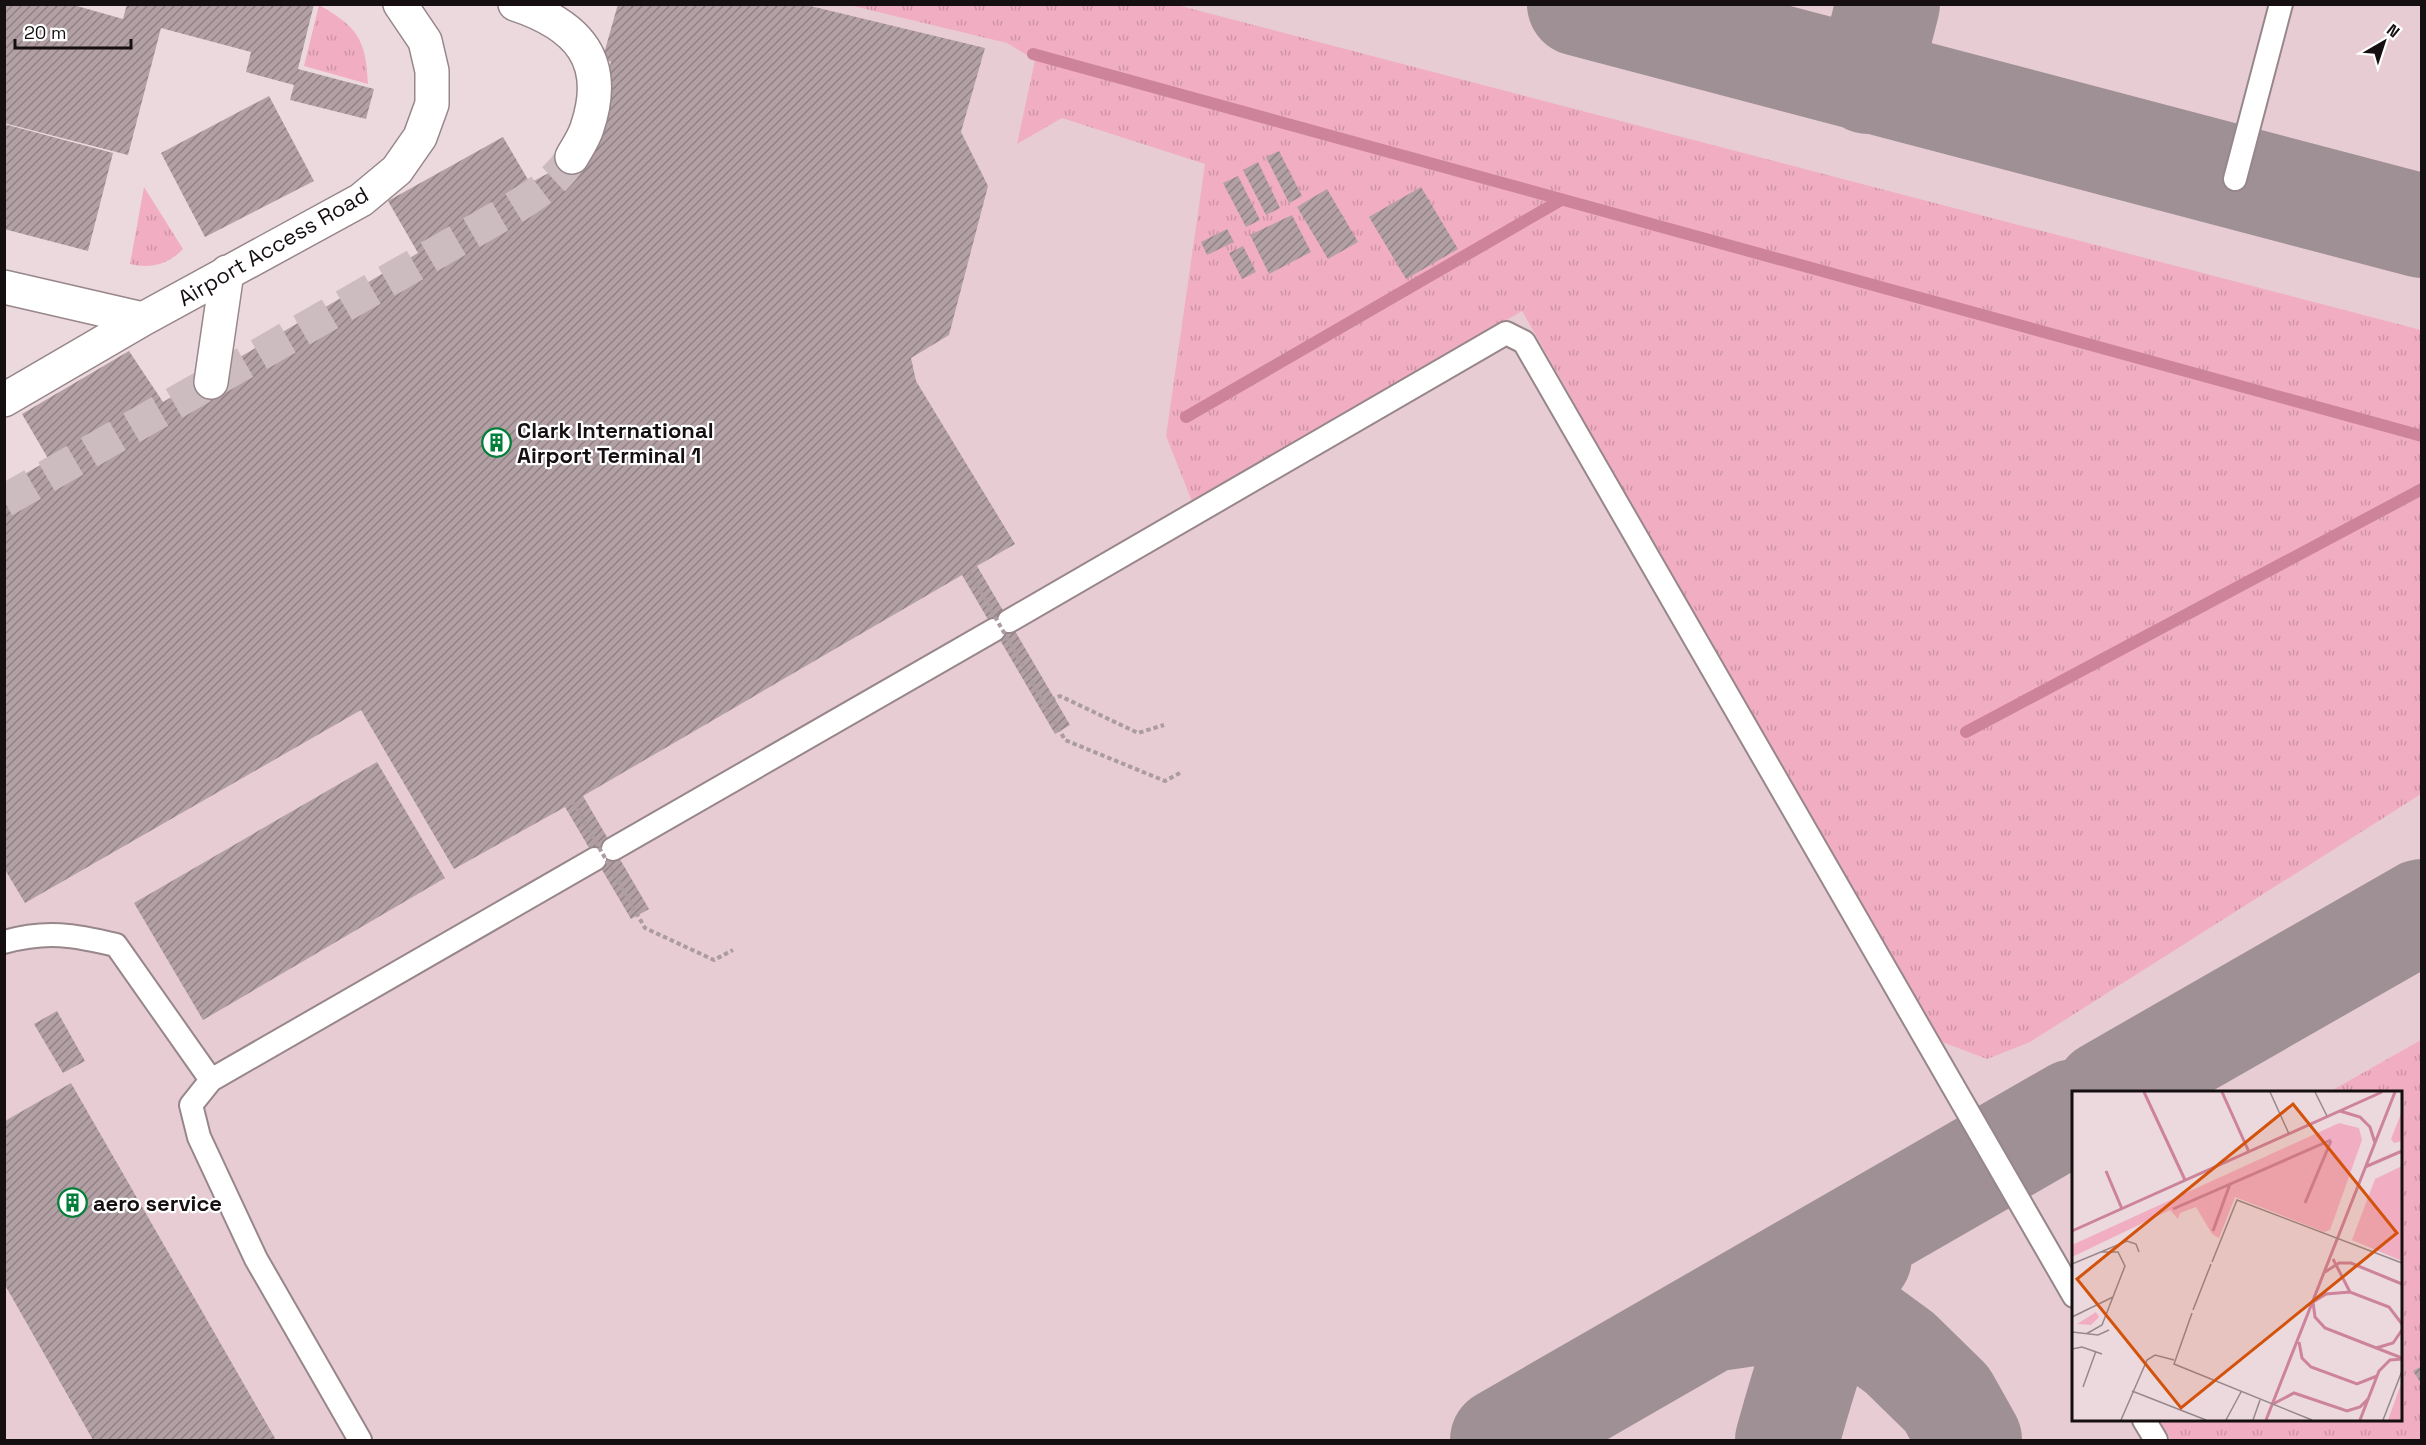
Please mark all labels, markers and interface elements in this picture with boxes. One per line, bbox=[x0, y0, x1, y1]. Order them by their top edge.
scale bar bbox=[15, 12, 130, 50]
north arrow bbox=[2354, 12, 2414, 72]
text: N bbox=[2382, 19, 2404, 42]
text: 20 m bbox=[24, 21, 67, 44]
street label: Airport Access Road bbox=[173, 180, 373, 312]
place label: Clark International Airport Terminal 1 bbox=[517, 416, 713, 469]
building icon: Clark International Airport Terminal 1 bbox=[480, 427, 512, 459]
inset map bbox=[2072, 1091, 2402, 1421]
building icon: aero service bbox=[56, 1187, 88, 1219]
place label: aero service bbox=[93, 1189, 222, 1217]

